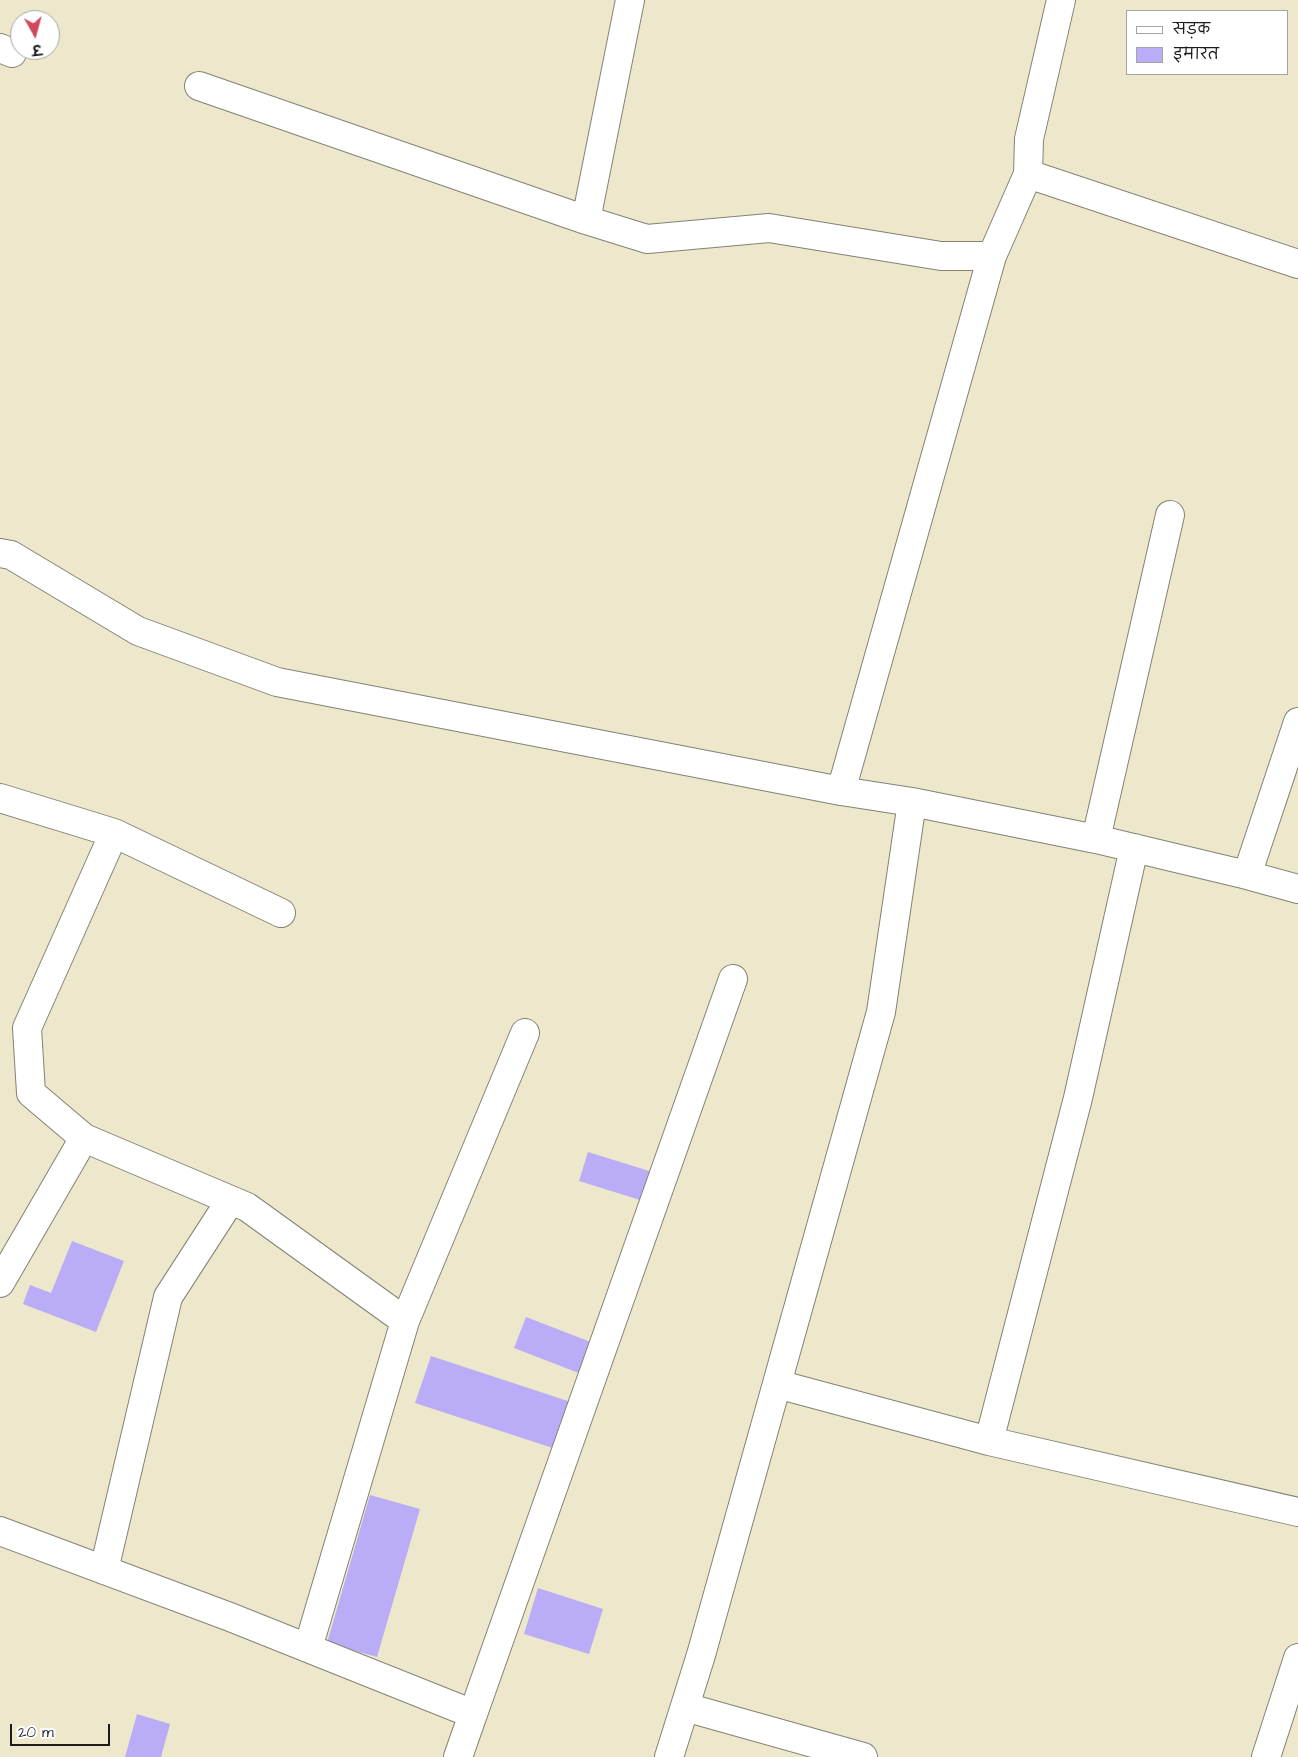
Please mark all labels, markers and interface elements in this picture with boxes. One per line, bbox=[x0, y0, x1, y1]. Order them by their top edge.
north arrow bbox=[10, 10, 60, 60]
legend bbox=[1126, 10, 1288, 75]
text: सड़क bbox=[1173, 19, 1210, 40]
text: उ bbox=[31, 38, 43, 59]
text: इमारत bbox=[1173, 44, 1219, 65]
scale bar bbox=[12, 1714, 112, 1746]
text: 20 m bbox=[18, 1722, 54, 1743]

